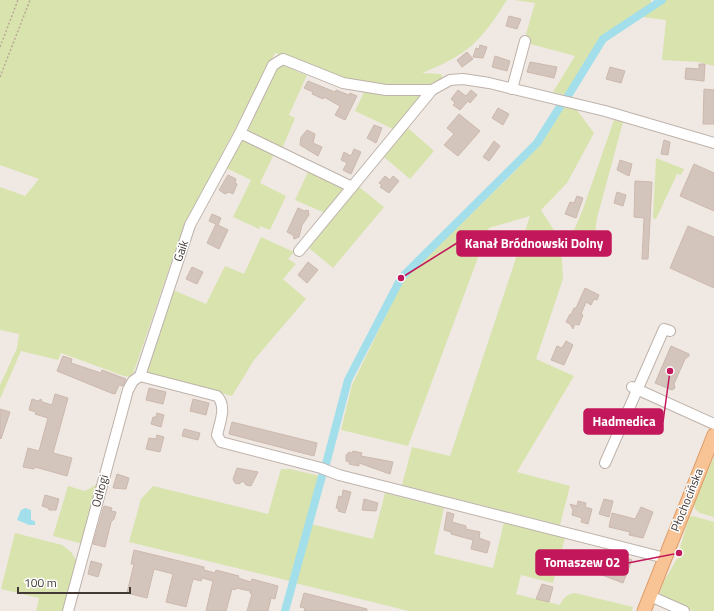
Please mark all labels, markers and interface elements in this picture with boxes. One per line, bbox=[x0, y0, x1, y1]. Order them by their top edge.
callout: Kanał Bródnowski Dolny bbox=[457, 231, 611, 256]
text: Kanał Bródnowski Dolny bbox=[465, 233, 604, 253]
street label: Gaik bbox=[168, 237, 193, 264]
callout: Hadmedica bbox=[584, 409, 663, 434]
text: Hadmedica bbox=[592, 411, 656, 431]
street label: Płochocińska bbox=[665, 465, 708, 534]
street label: Odłogi bbox=[86, 472, 113, 509]
callout: Tomaszew 02 bbox=[536, 550, 628, 575]
text: Tomaszew 02 bbox=[544, 552, 620, 572]
scale bar bbox=[18, 569, 130, 595]
text: 100 m bbox=[24, 573, 57, 592]

